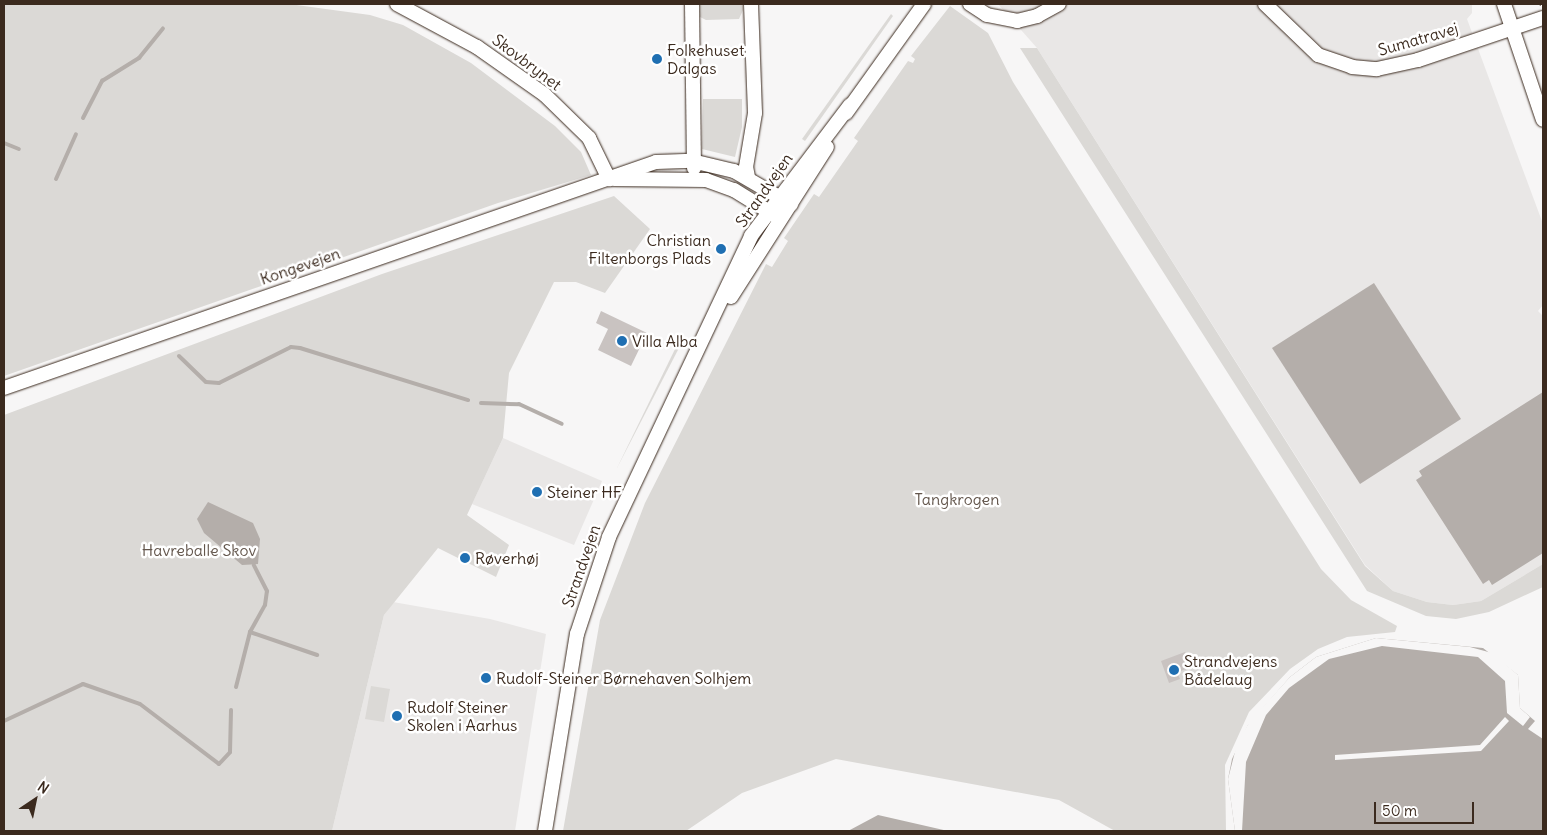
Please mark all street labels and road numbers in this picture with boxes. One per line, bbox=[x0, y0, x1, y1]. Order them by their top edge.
street label: Sumatravej bbox=[1376, 18, 1460, 60]
street label: Skovbrynet bbox=[489, 30, 565, 94]
street label: Strandvejen bbox=[731, 149, 797, 231]
street label: Kongevejen bbox=[257, 243, 343, 289]
street label: Strandvejen bbox=[558, 522, 604, 610]

